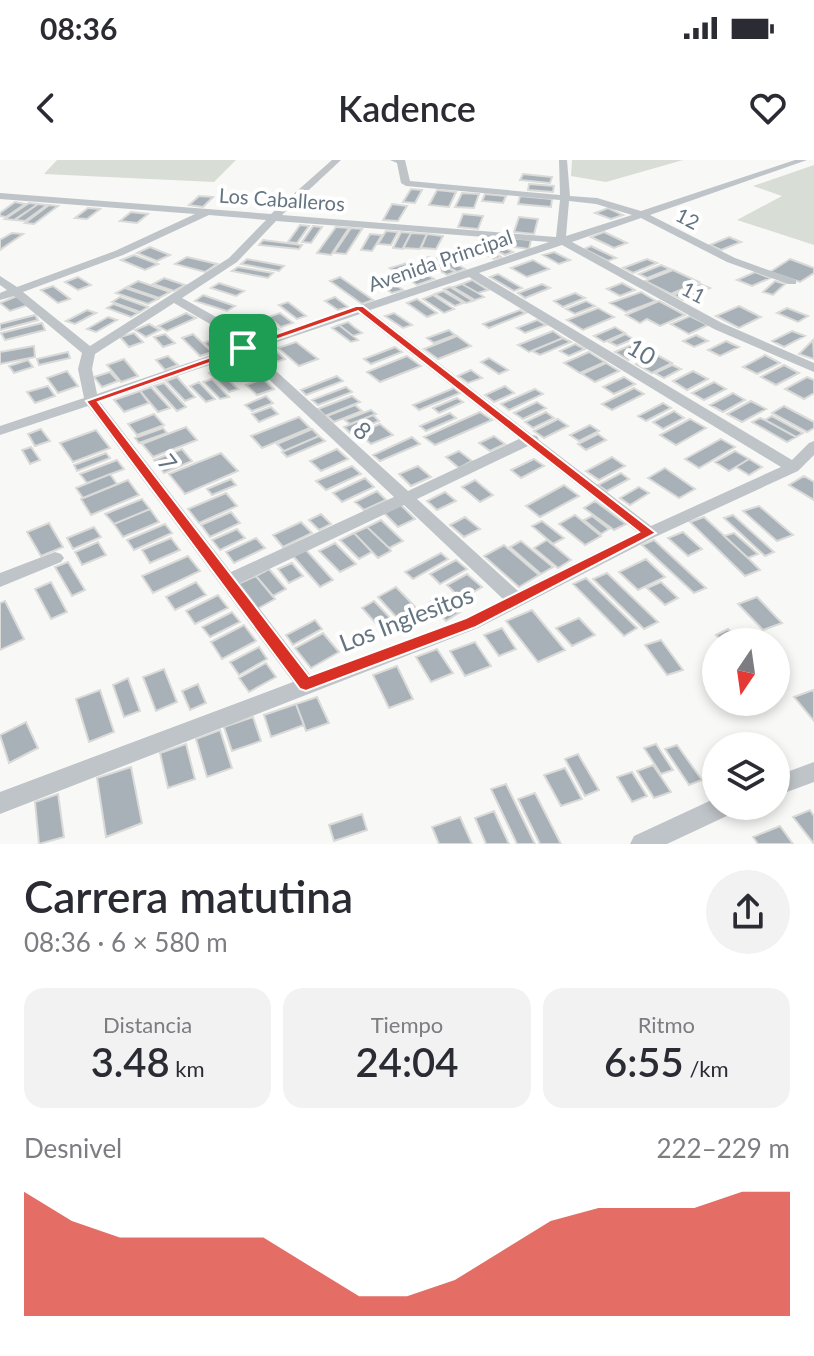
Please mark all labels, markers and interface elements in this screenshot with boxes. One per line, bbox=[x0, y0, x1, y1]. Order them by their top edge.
text: 08:36 bbox=[40, 10, 117, 46]
icon: back bbox=[24, 86, 68, 130]
text: Kadence bbox=[338, 86, 476, 130]
icon: heart bbox=[746, 86, 790, 130]
street label: Los Caballeros bbox=[218, 183, 346, 215]
street label: 12 bbox=[672, 202, 704, 234]
street label: Avenida Principal bbox=[365, 224, 515, 296]
street label: 11 bbox=[678, 276, 710, 308]
pin bbox=[209, 314, 277, 382]
icon: arrive bbox=[221, 326, 265, 370]
street label: 10 bbox=[623, 331, 661, 371]
street label: 8 bbox=[348, 415, 378, 445]
street label: 7 bbox=[152, 448, 184, 476]
street label: Los Inglesitos bbox=[335, 579, 477, 657]
north arrow bbox=[702, 628, 790, 716]
map controls bbox=[702, 628, 790, 820]
button: layers bbox=[702, 732, 790, 820]
text: Carrera matutina bbox=[24, 870, 353, 922]
button: share bbox=[706, 870, 790, 954]
text: 08:36 · 6 × 580 m bbox=[24, 926, 228, 958]
text: Distancia bbox=[103, 1011, 192, 1038]
text: Tiempo bbox=[371, 1011, 443, 1038]
text: Ritmo bbox=[638, 1011, 695, 1038]
text: 3.48 bbox=[91, 1038, 170, 1086]
text: 24:04 bbox=[356, 1038, 458, 1086]
text: 6:55 bbox=[604, 1038, 684, 1086]
text: km bbox=[170, 1055, 205, 1082]
text: /km bbox=[684, 1055, 729, 1082]
text: Desnivel bbox=[24, 1132, 122, 1164]
text: 222–229 m bbox=[656, 1132, 790, 1164]

